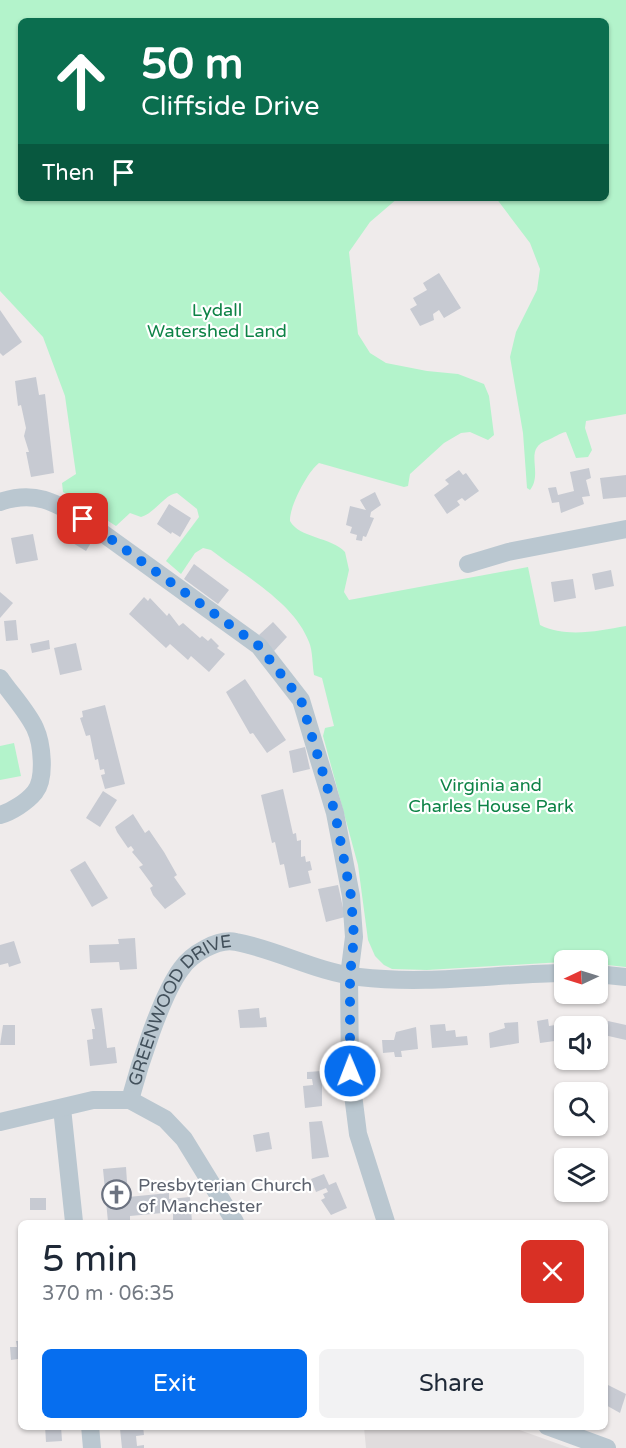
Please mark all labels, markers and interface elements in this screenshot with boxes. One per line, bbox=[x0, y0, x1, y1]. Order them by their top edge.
text: 50 m bbox=[141, 39, 243, 90]
icon: ahead bbox=[42, 42, 120, 120]
text: Cliffside Drive bbox=[141, 90, 320, 123]
icon: arrive bbox=[107, 156, 140, 189]
text: Then bbox=[42, 160, 95, 186]
park label: Lydall Watershed Land bbox=[147, 299, 287, 342]
pin bbox=[57, 493, 108, 544]
icon: arrive bbox=[66, 502, 99, 535]
park label: Virginia and Charles House Park bbox=[408, 774, 574, 817]
street label: GREENWOOD DRIVE bbox=[123, 930, 233, 1088]
north arrow bbox=[554, 950, 608, 1004]
map controls bbox=[554, 950, 608, 1202]
button: sound bbox=[554, 1016, 608, 1070]
position arrow bbox=[318, 1039, 382, 1103]
button: search bbox=[554, 1082, 608, 1136]
button: layers bbox=[554, 1148, 608, 1202]
place label: Presbyterian Church of Manchester bbox=[138, 1174, 312, 1217]
church icon: Presbyterian Church of Manchester bbox=[101, 1179, 133, 1211]
text: 5 min bbox=[42, 1238, 138, 1281]
button: close bbox=[521, 1240, 584, 1303]
text: 370 m · 06:35 bbox=[42, 1282, 174, 1306]
button: Exit bbox=[42, 1349, 307, 1418]
button: Share bbox=[319, 1349, 584, 1418]

